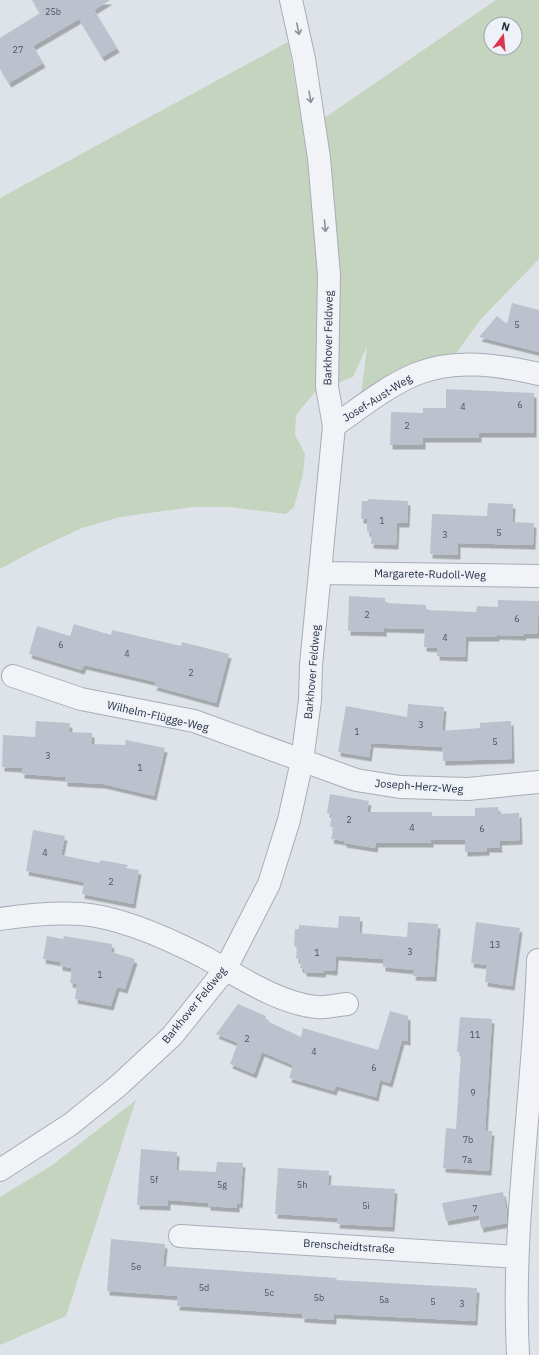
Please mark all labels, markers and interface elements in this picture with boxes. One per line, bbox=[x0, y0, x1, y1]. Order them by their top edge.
house number: 25b bbox=[45, 6, 61, 17]
north arrow bbox=[483, 16, 523, 56]
text: N bbox=[500, 19, 512, 34]
one-way arrow bbox=[294, 23, 302, 36]
house number: 27 bbox=[13, 44, 23, 55]
one-way arrow bbox=[306, 91, 314, 104]
one-way arrow bbox=[321, 219, 328, 232]
street label: Barkhover Feldweg bbox=[320, 290, 336, 385]
house number: 5 bbox=[514, 319, 520, 330]
street label: Josef-Aust-Weg bbox=[340, 371, 414, 425]
house number: 6 bbox=[517, 399, 523, 410]
house number: 4 bbox=[460, 401, 466, 412]
house number: 2 bbox=[404, 420, 410, 431]
house number: 1 bbox=[379, 515, 385, 526]
house number: 5 bbox=[496, 527, 502, 538]
house number: 3 bbox=[442, 529, 448, 540]
street label: Margarete-Rudoll-Weg bbox=[374, 566, 486, 582]
house number: 2 bbox=[364, 609, 370, 620]
house number: 6 bbox=[514, 613, 520, 624]
street label: Barkhover Feldweg bbox=[301, 624, 323, 720]
house number: 4 bbox=[442, 632, 448, 643]
house number: 6 bbox=[58, 639, 64, 650]
house number: 4 bbox=[124, 648, 130, 659]
house number: 2 bbox=[188, 667, 194, 678]
street label: Wilhelm-Flügge-Weg bbox=[106, 698, 210, 735]
house number: 3 bbox=[418, 719, 424, 730]
house number: 1 bbox=[354, 726, 360, 737]
house number: 5 bbox=[492, 736, 498, 747]
house number: 3 bbox=[45, 750, 51, 761]
house number: 1 bbox=[137, 762, 143, 773]
street label: Joseph-Herz-Weg bbox=[374, 776, 464, 796]
house number: 2 bbox=[346, 814, 352, 825]
house number: 4 bbox=[409, 822, 415, 833]
house number: 6 bbox=[479, 823, 485, 834]
house number: 4 bbox=[42, 847, 48, 858]
house number: 2 bbox=[108, 876, 114, 887]
house number: 13 bbox=[490, 939, 500, 950]
house number: 3 bbox=[407, 946, 413, 957]
house number: 1 bbox=[314, 947, 320, 958]
street label: Barkhover Feldweg bbox=[159, 964, 229, 1046]
house number: 1 bbox=[97, 969, 103, 980]
house number: 11 bbox=[470, 1029, 480, 1040]
house number: 2 bbox=[244, 1033, 250, 1044]
house number: 4 bbox=[311, 1046, 317, 1057]
house number: 6 bbox=[371, 1062, 377, 1073]
house number: 9 bbox=[470, 1087, 476, 1098]
house number: 7b bbox=[463, 1134, 473, 1145]
house number: 7a bbox=[462, 1154, 472, 1165]
house number: 5f bbox=[150, 1174, 158, 1185]
house number: 5g bbox=[217, 1179, 227, 1190]
house number: 5h bbox=[297, 1179, 307, 1190]
house number: 5i bbox=[362, 1200, 370, 1211]
house number: 7 bbox=[472, 1203, 478, 1214]
street label: Brenscheidtstraße bbox=[303, 1236, 395, 1256]
house number: 5e bbox=[131, 1261, 141, 1272]
house number: 5d bbox=[199, 1282, 209, 1293]
house number: 5c bbox=[264, 1287, 274, 1298]
house number: 5b bbox=[314, 1292, 324, 1303]
house number: 5a bbox=[379, 1294, 389, 1305]
house number: 5 bbox=[430, 1296, 436, 1307]
house number: 3 bbox=[459, 1298, 465, 1309]

